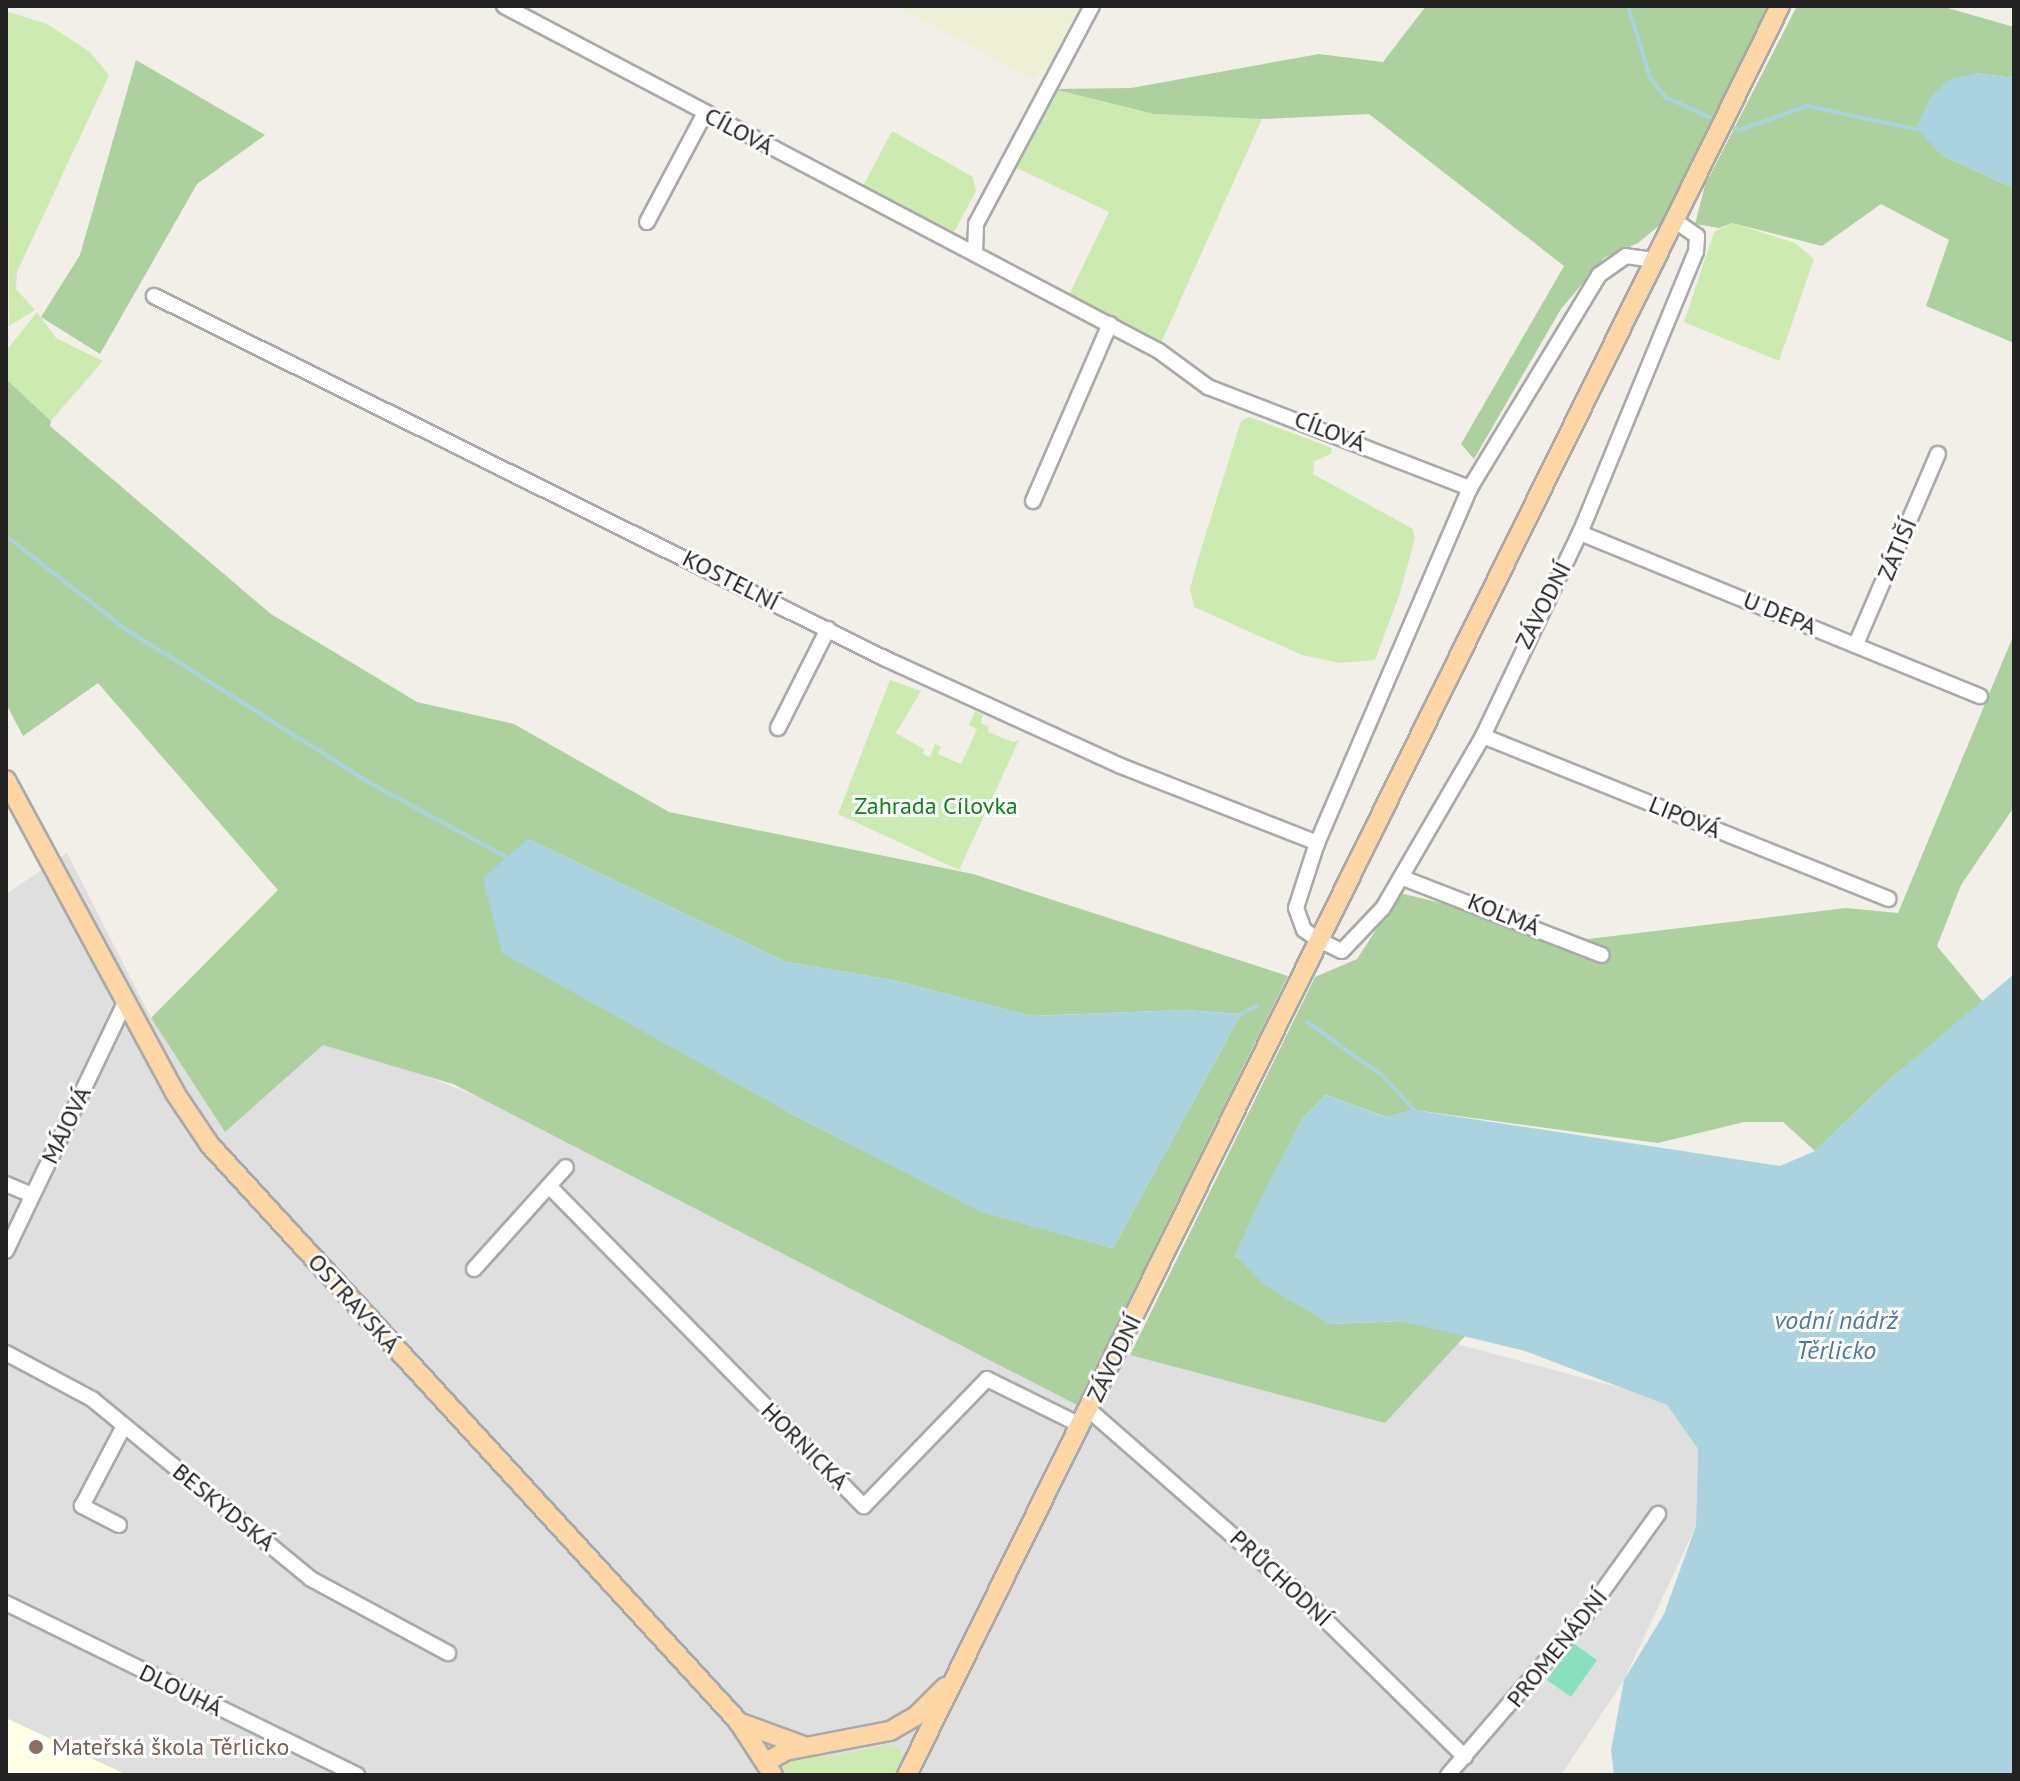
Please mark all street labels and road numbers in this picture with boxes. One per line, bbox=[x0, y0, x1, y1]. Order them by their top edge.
street label: CÍLOVÁ bbox=[700, 101, 778, 161]
street label: CÍLOVÁ bbox=[1290, 404, 1370, 458]
street label: ZÁTIŠÍ bbox=[1871, 513, 1923, 585]
street label: KOSTELNÍ bbox=[678, 543, 784, 617]
street label: ZÁVODNÍ bbox=[1509, 557, 1577, 653]
street label: U DEPA bbox=[1739, 585, 1821, 641]
street label: LIPOVÁ bbox=[1645, 790, 1725, 844]
street label: KOLMÁ bbox=[1464, 887, 1544, 941]
street label: MÁJOVÁ bbox=[35, 1082, 97, 1168]
street label: OSTRAVSKÁ bbox=[302, 1248, 406, 1358]
street label: ZÁVODNÍ bbox=[1080, 1310, 1148, 1406]
street label: HORNICKÁ bbox=[755, 1396, 855, 1496]
street label: BESKYDSKÁ bbox=[167, 1457, 281, 1557]
street label: PRŮCHODNÍ bbox=[1224, 1524, 1338, 1632]
street label: PROMENÁDNÍ bbox=[1501, 1583, 1613, 1713]
street label: DLOUHÁ bbox=[135, 1658, 227, 1722]

